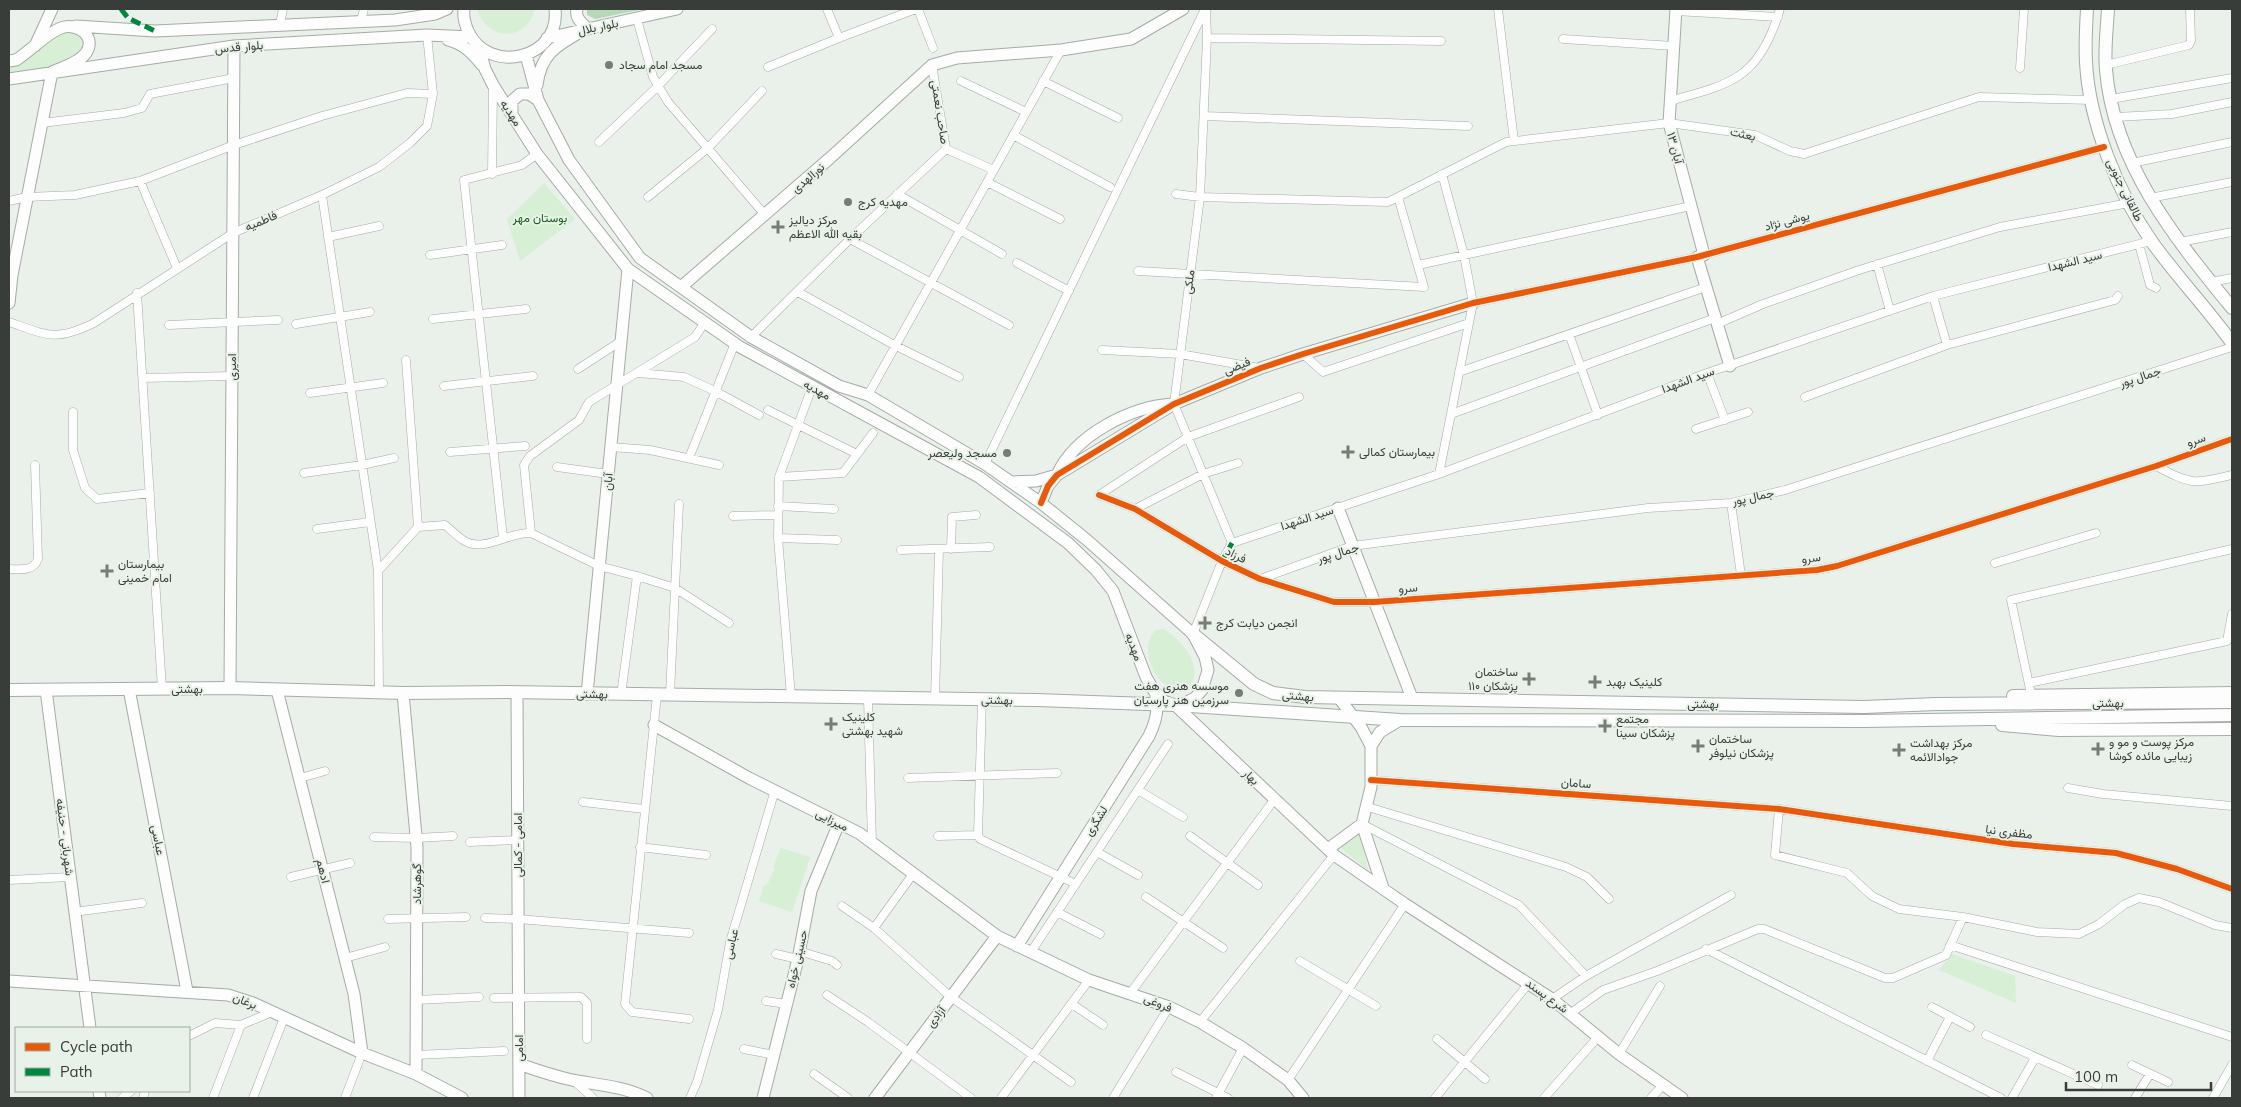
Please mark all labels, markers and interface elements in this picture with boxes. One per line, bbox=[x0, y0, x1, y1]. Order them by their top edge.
street label: بلوار بلال bbox=[576, 15, 620, 39]
street label: بلوار قدس bbox=[214, 37, 264, 57]
place label: مسجد امام سجاد bbox=[619, 57, 702, 73]
marker: مسجد امام سجاد bbox=[603, 59, 615, 71]
street label: صاحب نعمتی bbox=[927, 79, 953, 145]
street label: مهدیه bbox=[496, 97, 526, 129]
street label: بعثت bbox=[1729, 123, 1757, 144]
street label: ۱۳ آبان bbox=[1664, 130, 1687, 166]
street label: طالقانی جنوبی bbox=[2103, 156, 2147, 224]
street label: نورالهدی bbox=[788, 159, 828, 197]
place label: مهدیه کرج bbox=[858, 194, 908, 211]
marker: مهدیه کرج bbox=[842, 196, 854, 208]
street label: فاطمیه bbox=[242, 207, 279, 234]
street label: یوشی نژاد bbox=[1763, 207, 1811, 235]
park label: بوستان مهر bbox=[512, 210, 567, 226]
place label: مرکز دیالیز بقیه الله الاعظم bbox=[788, 212, 862, 242]
marker: مرکز دیالیز بقیه الله الاعظم bbox=[771, 220, 785, 234]
street label: سید الشهدا bbox=[2046, 247, 2104, 275]
street label: ملکی bbox=[1180, 269, 1198, 295]
street label: امیری bbox=[224, 353, 240, 381]
street label: فیضی bbox=[1221, 353, 1253, 379]
street label: سید الشهدا bbox=[1659, 363, 1717, 397]
street label: جمال پور bbox=[2116, 363, 2163, 392]
street label: مهدیه bbox=[801, 376, 833, 404]
street label: سرو bbox=[2184, 429, 2208, 451]
place label: بیمارستان کمالی bbox=[1359, 444, 1435, 460]
place label: مسجد ولیعصر bbox=[927, 445, 997, 461]
marker: بیمارستان کمالی bbox=[1341, 445, 1355, 459]
marker: مسجد ولیعصر bbox=[1001, 447, 1013, 459]
street label: آبان bbox=[599, 471, 616, 491]
street label: جمال پور bbox=[1729, 485, 1776, 509]
street label: سید الشهدا bbox=[1278, 502, 1336, 534]
street label: جمال پور bbox=[1314, 539, 1361, 567]
street label: فرزاد bbox=[1223, 543, 1249, 567]
street label: سرو bbox=[1800, 549, 1822, 567]
place label: بیمارستان امام خمینی bbox=[118, 556, 172, 586]
marker: بیمارستان امام خمینی bbox=[100, 564, 114, 578]
street label: سرو bbox=[1398, 579, 1418, 597]
place label: انجمن دیابت کرج bbox=[1216, 615, 1297, 632]
marker: انجمن دیابت کرج bbox=[1198, 616, 1212, 630]
street label: مهدیه bbox=[1121, 631, 1147, 663]
place label: ساختمان پزشکان ۱۱۰ bbox=[1468, 664, 1518, 694]
marker: ساختمان پزشکان ۱۱۰ bbox=[1522, 672, 1536, 686]
place label: کلینیک بهبد bbox=[1606, 674, 1662, 690]
marker: کلینیک بهبد bbox=[1588, 675, 1602, 689]
place label: موسسه هنری هفت سرزمین هنر پارسیان bbox=[1134, 678, 1229, 708]
street label: بهشتی bbox=[171, 681, 203, 697]
street label: بهشتی bbox=[576, 686, 608, 702]
marker: موسسه هنری هفت سرزمین هنر پارسیان bbox=[1233, 687, 1245, 699]
street label: بهشتى bbox=[1281, 687, 1315, 705]
street label: بهشتی bbox=[981, 692, 1013, 708]
street label: بهشتى bbox=[2092, 695, 2124, 711]
street label: بهشتى bbox=[1687, 696, 1719, 712]
place label: کلینیک شهید بهشتی bbox=[842, 709, 903, 739]
place label: مجتمع پزشکان سینا bbox=[1616, 711, 1675, 741]
marker: کلینیک شهید بهشتی bbox=[824, 717, 838, 731]
marker: مجتمع پزشکان سینا bbox=[1598, 719, 1612, 733]
place label: ساختمان پزشکان نیلوفر bbox=[1708, 731, 1774, 761]
place label: مرکز پوست و مو و زیبایی مائده کوشا bbox=[2109, 734, 2194, 764]
place label: مرکز بهداشت جوادالائمه bbox=[1910, 735, 1972, 765]
marker: ساختمان پزشکان نیلوفر bbox=[1691, 739, 1705, 753]
marker: مرکز پوست و مو و زیبایی مائده کوشا bbox=[2091, 742, 2105, 756]
marker: مرکز بهداشت جوادالائمه bbox=[1892, 743, 1906, 757]
street label: بهار bbox=[1239, 765, 1263, 789]
street label: سامان bbox=[1560, 774, 1592, 791]
street label: شهربانی - حنیفه bbox=[52, 797, 78, 877]
street label: لشگری bbox=[1081, 803, 1111, 839]
street label: میرزایی bbox=[813, 805, 851, 835]
street label: امامی - کمالی bbox=[510, 813, 526, 877]
street label: مظفری نیا bbox=[1984, 821, 2034, 843]
street label: عباسی bbox=[147, 823, 169, 857]
street label: ادهم bbox=[312, 857, 334, 885]
street label: گوهرشاد bbox=[409, 863, 425, 905]
street label: عباسی bbox=[720, 927, 742, 961]
street label: حسینی خواه bbox=[783, 928, 811, 990]
street label: شرع پسند bbox=[1522, 975, 1572, 1018]
street label: برغان bbox=[231, 989, 259, 1013]
street label: فروغی bbox=[1141, 990, 1175, 1016]
street label: آزادی bbox=[923, 1002, 950, 1031]
legend bbox=[15, 1027, 190, 1092]
street label: امامی bbox=[511, 1035, 527, 1061]
text: Cycle path bbox=[60, 1037, 133, 1056]
scale bar bbox=[2066, 1060, 2211, 1092]
text: Path bbox=[60, 1062, 92, 1081]
text: 100 m bbox=[2074, 1067, 2118, 1086]

